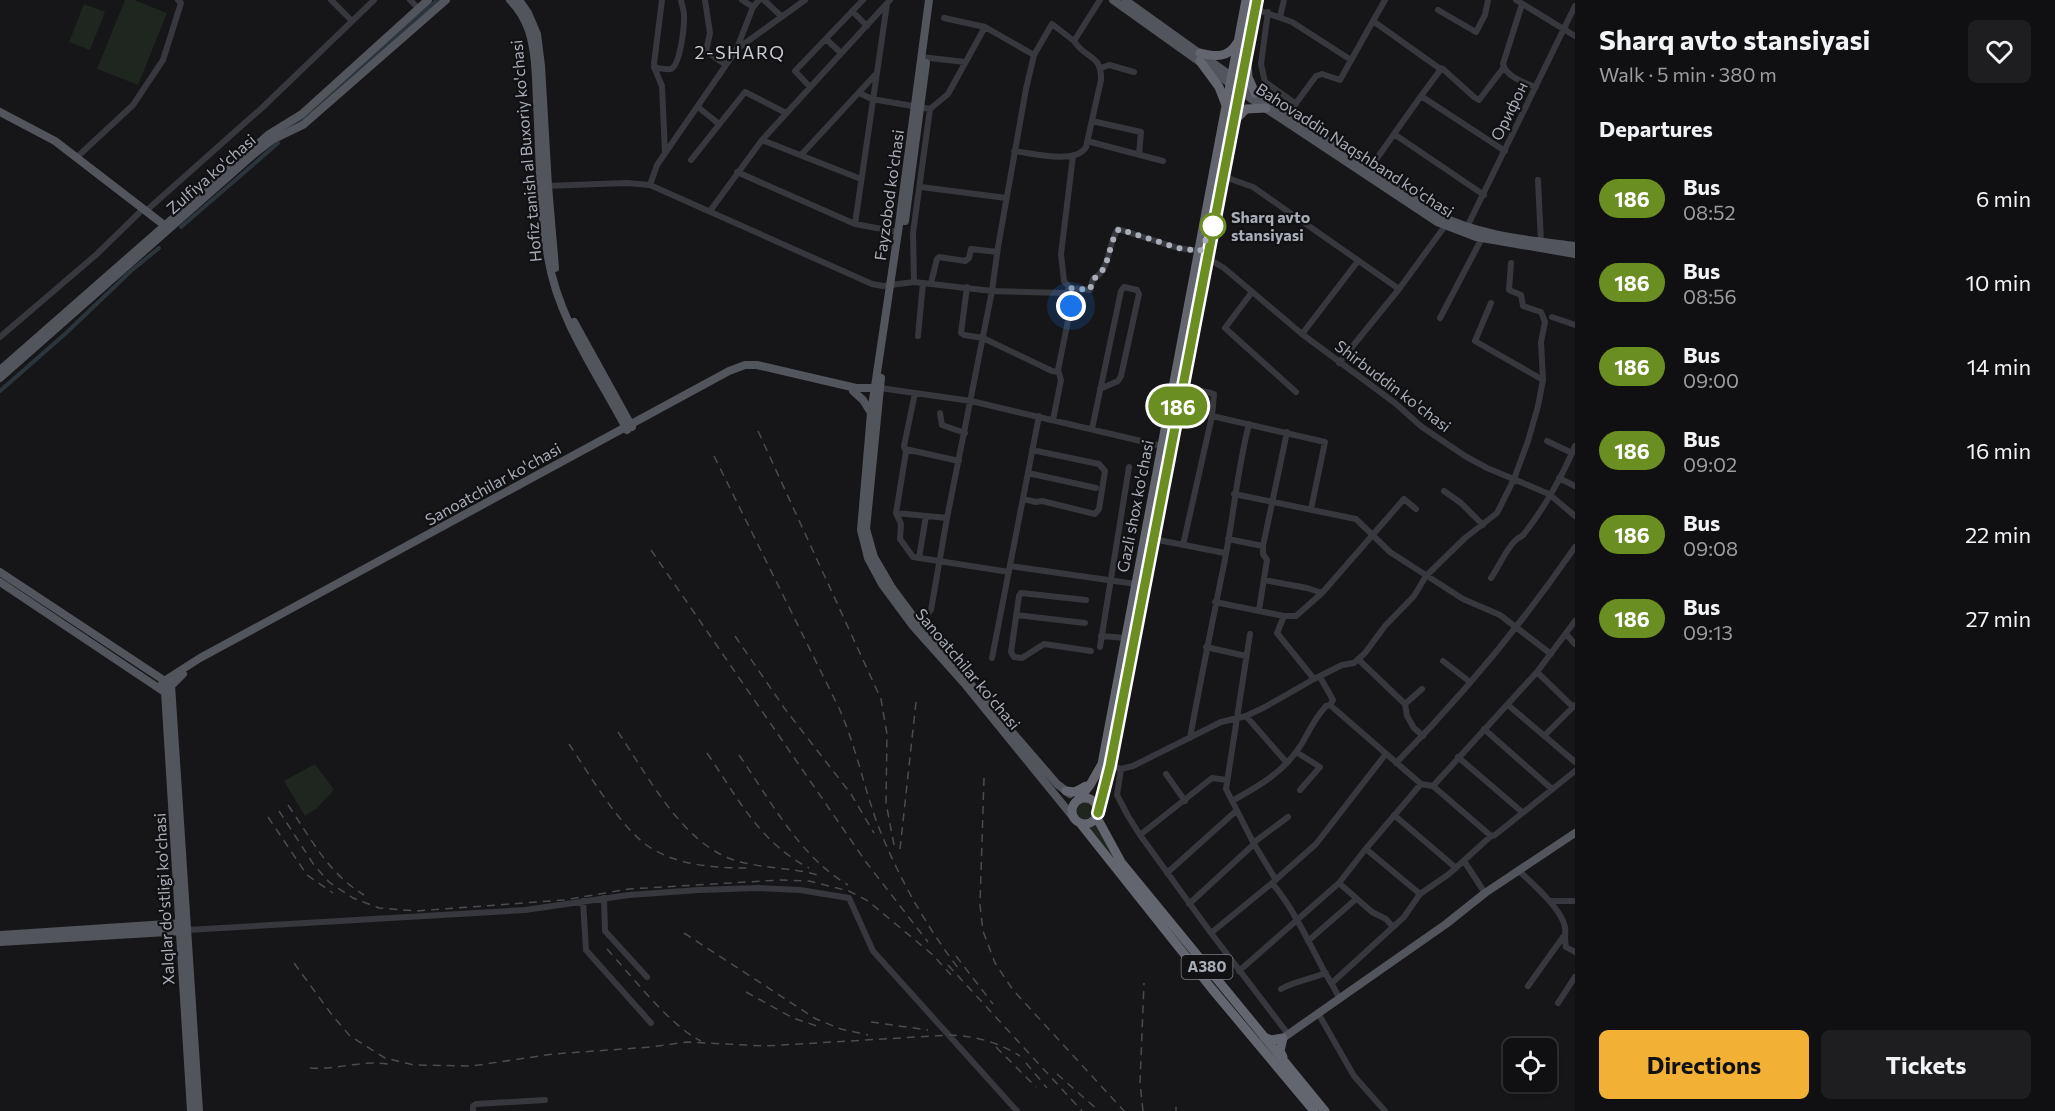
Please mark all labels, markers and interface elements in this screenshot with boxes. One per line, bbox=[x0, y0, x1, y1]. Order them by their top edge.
button: heart bbox=[1968, 20, 2031, 83]
text: Sharq avto stansiyasi bbox=[1599, 22, 1870, 56]
street label: Hofiz tanish al Buxoriy ko'chasi bbox=[506, 39, 545, 263]
district label: 2-SHARQ bbox=[694, 41, 786, 63]
text: Walk · 5 min · 380 m bbox=[1599, 62, 1777, 86]
street label: Bahovaddin Naqshband ko'chasi bbox=[1253, 78, 1458, 221]
street label: Орифон bbox=[1486, 78, 1531, 143]
text: Departures bbox=[1599, 115, 1713, 142]
street label: Fayzobod ko'chasi bbox=[870, 128, 907, 262]
street label: Zulfiya ko'chasi bbox=[162, 130, 259, 217]
text: Bus bbox=[1683, 173, 1720, 200]
text: 6 min bbox=[1976, 185, 2031, 212]
text: 186 bbox=[1614, 186, 1650, 211]
text: 08:52 bbox=[1683, 200, 1736, 224]
place label: Sharq avto stansiyasi bbox=[1231, 207, 1311, 244]
marker: Sharq avto stansiyasi bbox=[1200, 213, 1226, 239]
text: Bus bbox=[1683, 257, 1720, 284]
text: 10 min bbox=[1966, 269, 2031, 296]
text: 186 bbox=[1614, 270, 1650, 295]
text: 08:56 bbox=[1683, 284, 1737, 308]
your location bbox=[1056, 291, 1086, 321]
street label: Shirbuddin ko'chasi bbox=[1332, 336, 1455, 435]
text: Bus bbox=[1683, 341, 1720, 368]
text: 14 min bbox=[1967, 353, 2031, 380]
text: 186 bbox=[1614, 354, 1650, 379]
text: 09:00 bbox=[1683, 368, 1739, 392]
line badge: 186 bbox=[1144, 386, 1212, 426]
text: 186 bbox=[1160, 394, 1196, 419]
text: Bus bbox=[1683, 425, 1720, 452]
text: 16 min bbox=[1967, 437, 2031, 464]
street label: Sanoatchilar ko'chasi bbox=[422, 438, 564, 529]
street label: Gazli shox ko'chasi bbox=[1112, 438, 1157, 574]
text: 186 bbox=[1614, 438, 1650, 463]
text: 09:02 bbox=[1683, 452, 1737, 476]
text: Bus bbox=[1683, 509, 1720, 536]
text: 22 min bbox=[1965, 521, 2031, 548]
text: 186 bbox=[1614, 522, 1650, 547]
text: 09:08 bbox=[1683, 536, 1738, 560]
text: Bus bbox=[1683, 593, 1720, 620]
street label: Sanoatchilar ko'chasi bbox=[912, 604, 1025, 733]
text: 27 min bbox=[1966, 605, 2031, 632]
text: 186 bbox=[1614, 606, 1650, 631]
text: 09:13 bbox=[1683, 620, 1733, 644]
street label: Xalqlar do'stligi ko'chasi bbox=[150, 812, 177, 986]
road number: A380 bbox=[1182, 955, 1232, 979]
button: Directions bbox=[1599, 1030, 1809, 1099]
button: Tickets bbox=[1821, 1030, 2031, 1099]
map controls bbox=[1503, 1038, 1557, 1092]
button: locate bbox=[1503, 1038, 1557, 1092]

